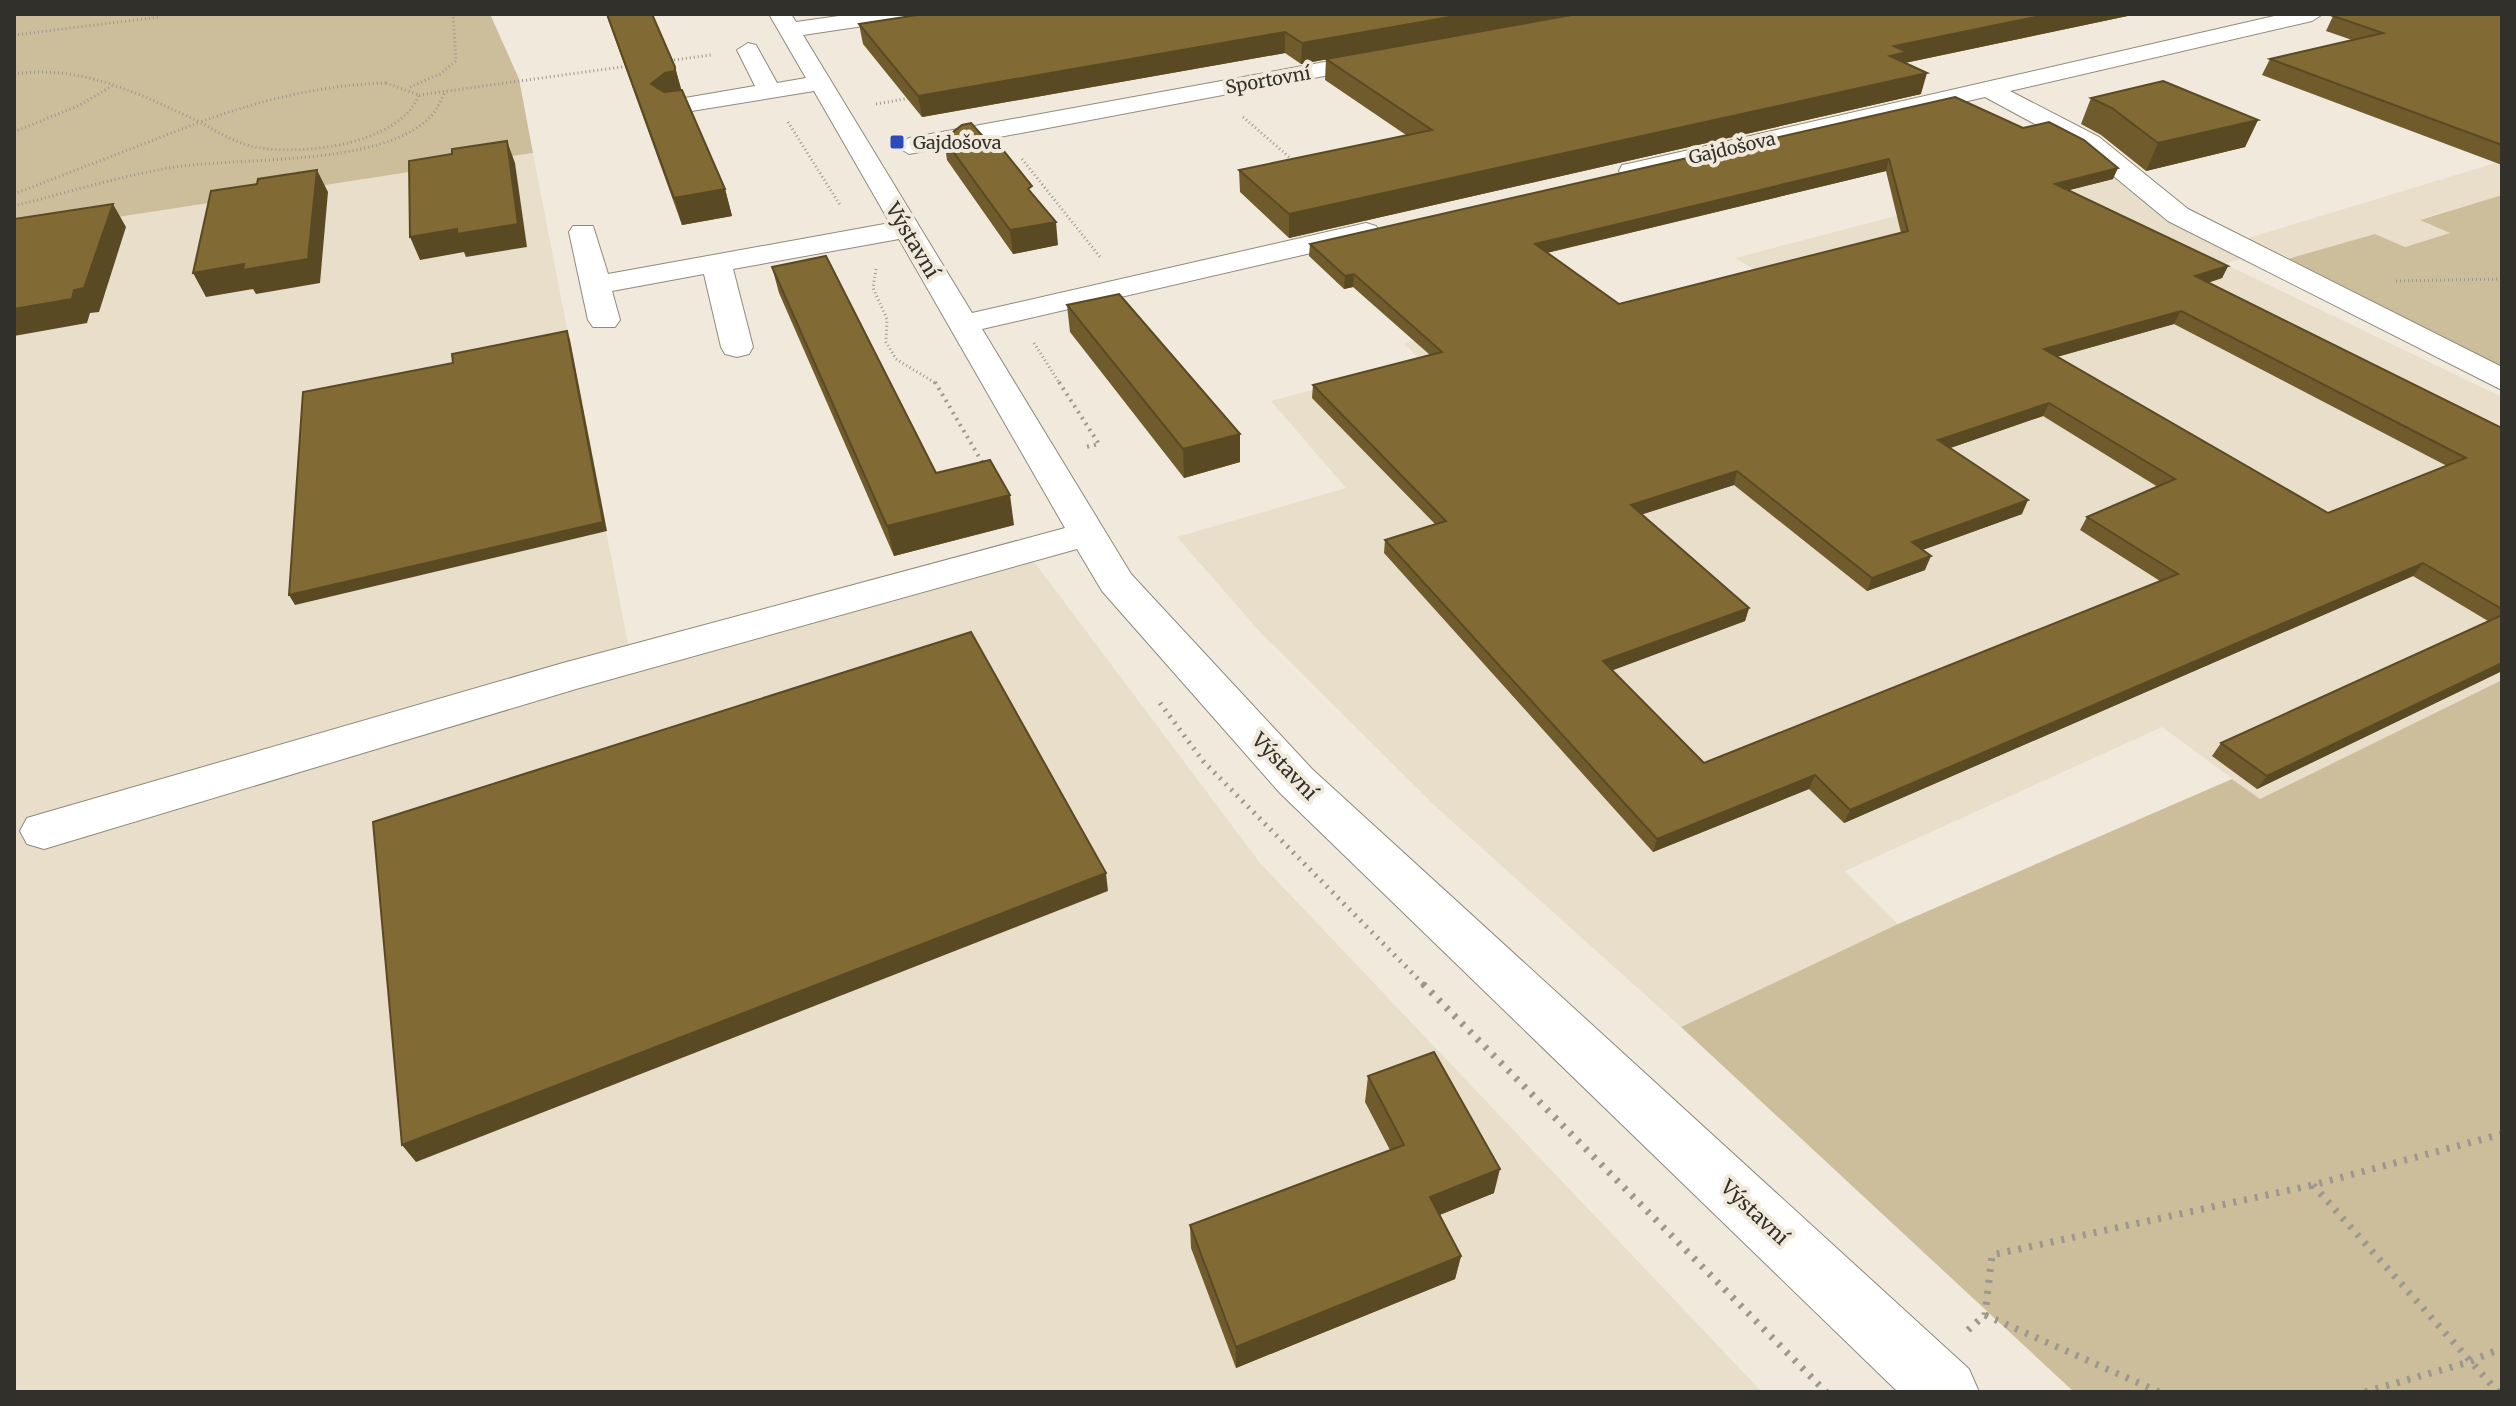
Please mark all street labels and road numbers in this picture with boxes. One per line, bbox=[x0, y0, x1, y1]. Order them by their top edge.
street label: Sportovní bbox=[1224, 61, 1313, 99]
street label: Gajdošova bbox=[1686, 127, 1778, 169]
street label: Výstavní bbox=[880, 197, 946, 283]
street label: Výstavní bbox=[1246, 726, 1323, 805]
street label: Výstavní bbox=[1715, 1174, 1795, 1250]

